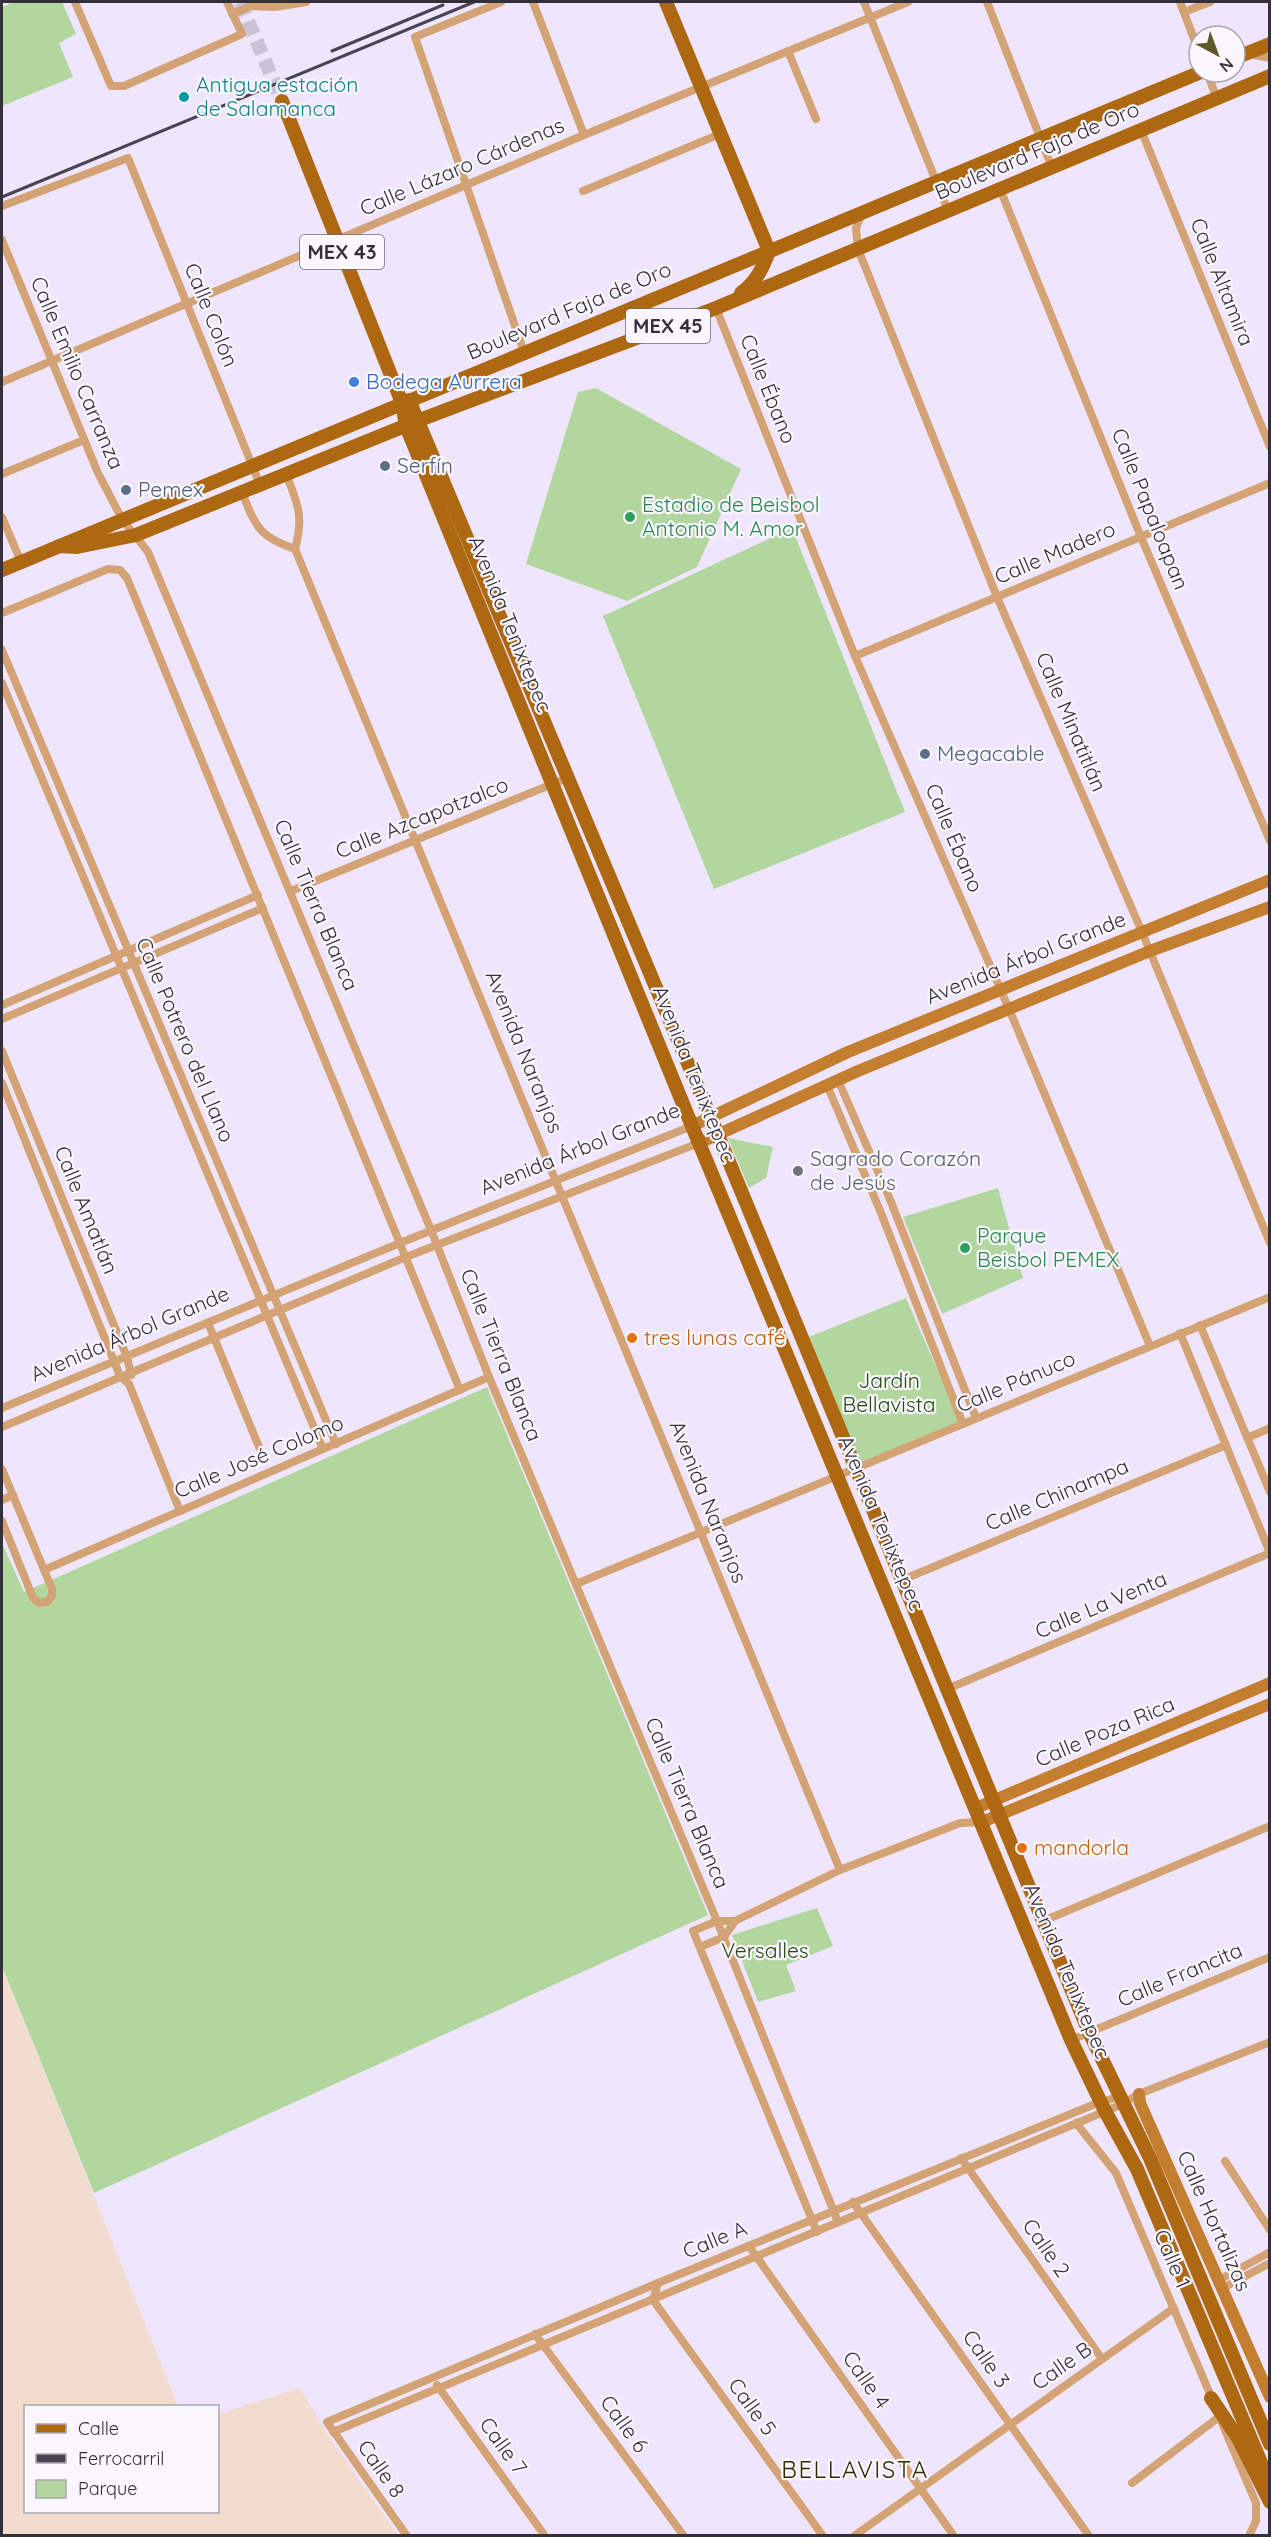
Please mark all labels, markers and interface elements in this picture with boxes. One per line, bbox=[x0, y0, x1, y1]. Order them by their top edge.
north arrow bbox=[1187, 24, 1247, 84]
text: N bbox=[1216, 54, 1238, 77]
place label: Antigua estación de Salamanca bbox=[196, 71, 358, 121]
marker: Antigua estación de Salamanca bbox=[177, 90, 191, 104]
street label: Boulevard Faja de Oro bbox=[930, 95, 1143, 205]
street label: Calle Lázaro Cárdenas bbox=[355, 111, 568, 221]
street label: Calle Altamira bbox=[1185, 214, 1260, 349]
road number: MEX 43 bbox=[300, 235, 384, 269]
street label: Boulevard Faja de Oro bbox=[462, 255, 675, 365]
street label: Calle Colón bbox=[179, 259, 244, 370]
street label: Calle Emilio Carranza bbox=[26, 272, 130, 473]
road number: MEX 45 bbox=[626, 309, 710, 343]
street label: Calle Ébano bbox=[735, 330, 803, 447]
place label: Bodega Aurrera bbox=[366, 368, 522, 394]
marker: Bodega Aurrera bbox=[347, 375, 361, 389]
street label: Calle Papaloapan bbox=[1107, 424, 1195, 593]
place label: Serfín bbox=[397, 452, 453, 478]
marker: Serfín bbox=[378, 459, 392, 473]
place label: Pemex bbox=[138, 476, 203, 502]
marker: Pemex bbox=[119, 483, 133, 497]
place label: Estadio de Beisbol Antonio M. Amor bbox=[642, 491, 820, 541]
marker: Estadio de Beisbol Antonio M. Amor bbox=[623, 510, 637, 524]
street label: Calle Madero bbox=[990, 515, 1119, 589]
street label: Avenida Tenixtepec bbox=[464, 532, 558, 716]
street label: Calle Minatitlán bbox=[1031, 648, 1113, 795]
place label: Megacable bbox=[937, 740, 1045, 766]
marker: Megacable bbox=[918, 747, 932, 761]
street label: Calle Azcapotzalco bbox=[331, 771, 512, 864]
street label: Calle Ébano bbox=[920, 779, 989, 896]
street label: Calle Tierra Blanca bbox=[269, 815, 365, 994]
street label: Avenida Árbol Grande bbox=[922, 905, 1129, 1009]
street label: Calle Potrero del Llano bbox=[131, 933, 241, 1146]
street label: Avenida Naranjos bbox=[481, 967, 569, 1137]
street label: Avenida Tenixtepec bbox=[648, 982, 742, 1166]
street label: Avenida Árbol Grande bbox=[476, 1096, 683, 1200]
street label: Calle Amatlán bbox=[49, 1142, 124, 1277]
place label: Sagrado Corazón de Jesús bbox=[810, 1145, 981, 1195]
marker: Sagrado Corazón de Jesús bbox=[791, 1164, 805, 1178]
place label: Parque Beisbol PEMEX bbox=[977, 1222, 1120, 1272]
marker: Parque Beisbol PEMEX bbox=[958, 1241, 972, 1255]
street label: Calle Tierra Blanca bbox=[455, 1265, 548, 1445]
street label: Avenida Árbol Grande bbox=[26, 1279, 233, 1387]
place label: tres lunas café bbox=[644, 1324, 786, 1350]
marker: tres lunas café bbox=[625, 1331, 639, 1345]
street label: Calle Pánuco bbox=[952, 1344, 1079, 1418]
park label: Jardín Bellavista bbox=[843, 1367, 935, 1417]
street label: Calle José Colomo bbox=[170, 1409, 347, 1503]
street label: Avenida Naranjos bbox=[665, 1417, 753, 1587]
street label: Avenida Tenixtepec bbox=[833, 1431, 931, 1614]
street label: Calle Chinampa bbox=[981, 1452, 1132, 1536]
street label: Calle La Venta bbox=[1031, 1565, 1170, 1643]
street label: Calle Poza Rica bbox=[1031, 1690, 1178, 1772]
street label: Calle Tierra Blanca bbox=[640, 1713, 736, 1892]
place label: mandorla bbox=[1034, 1834, 1129, 1860]
marker: mandorla bbox=[1015, 1841, 1029, 1855]
street label: Avenida Tenixtepec bbox=[1019, 1879, 1117, 2062]
street label: Calle Francita bbox=[1113, 1936, 1246, 2012]
park label: Versalles bbox=[721, 1937, 809, 1963]
street label: Calle Hortalizas bbox=[1172, 2146, 1258, 2295]
street label: Calle 2 bbox=[1017, 2213, 1076, 2282]
street label: Calle A bbox=[679, 2214, 751, 2264]
street label: Calle 1 bbox=[1149, 2225, 1197, 2292]
street label: Calle 3 bbox=[958, 2325, 1016, 2392]
street label: Calle B bbox=[1026, 2335, 1096, 2395]
street label: Calle 4 bbox=[838, 2346, 896, 2413]
street label: Calle 5 bbox=[723, 2373, 782, 2440]
street label: Calle 6 bbox=[595, 2390, 654, 2457]
legend bbox=[24, 2405, 219, 2513]
street label: Calle 7 bbox=[474, 2412, 533, 2479]
text: Calle bbox=[78, 2417, 119, 2440]
street label: Calle 8 bbox=[353, 2434, 411, 2502]
text: Ferrocarril bbox=[78, 2447, 165, 2470]
district label: BELLAVISTA bbox=[781, 2454, 929, 2484]
text: Parque bbox=[78, 2477, 137, 2500]

